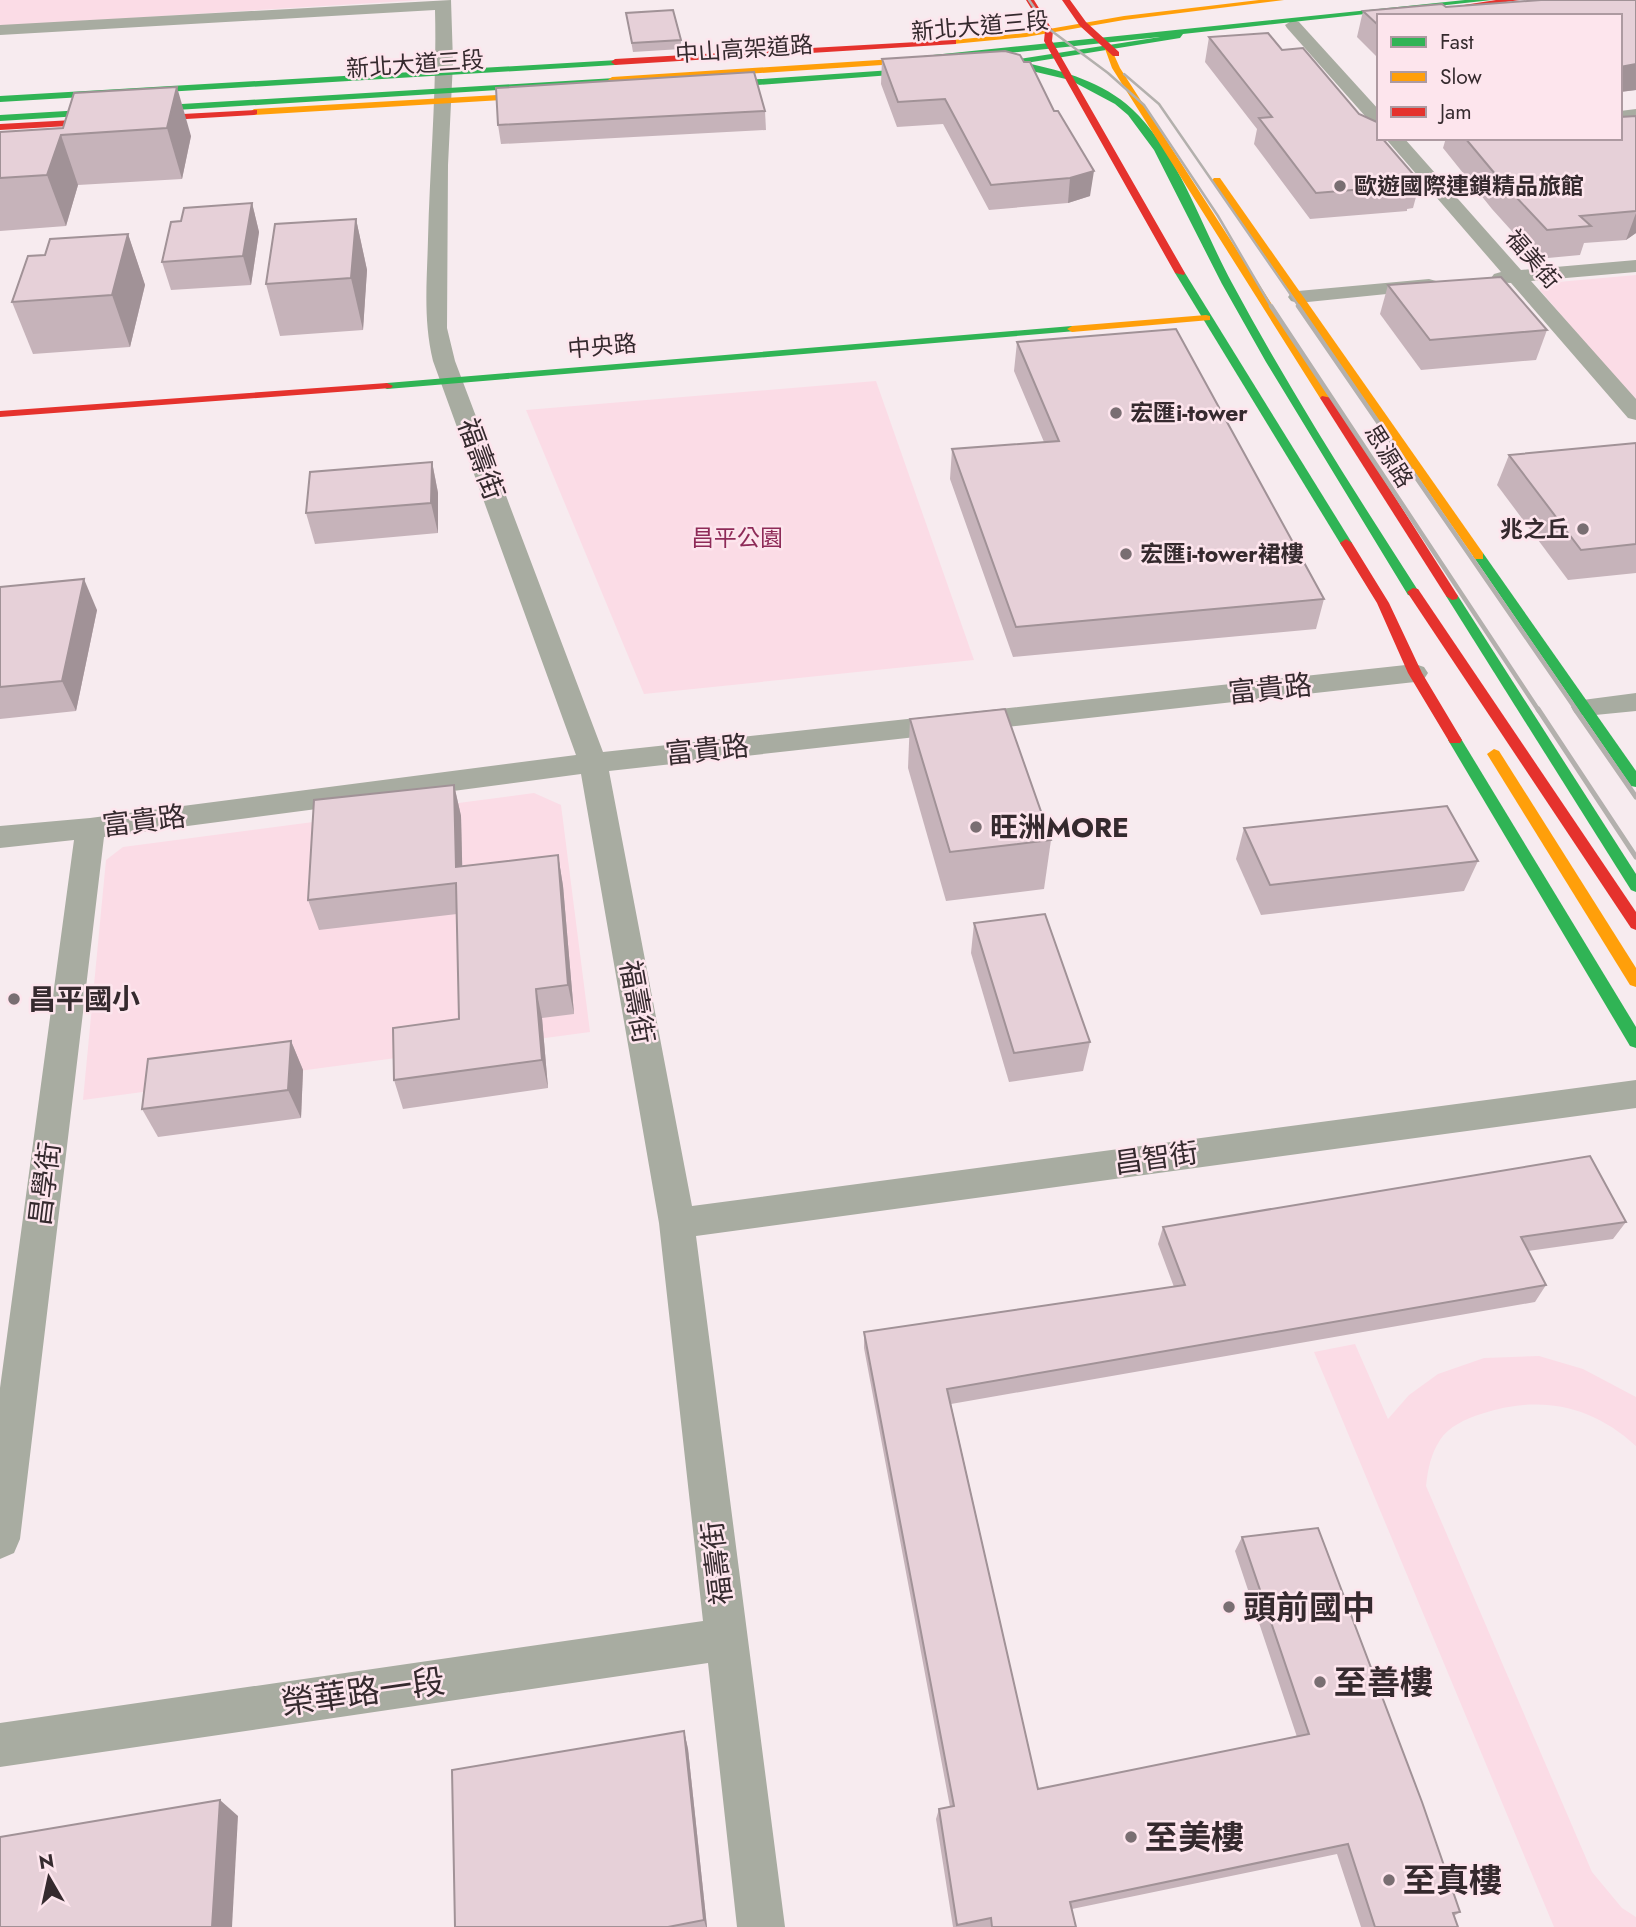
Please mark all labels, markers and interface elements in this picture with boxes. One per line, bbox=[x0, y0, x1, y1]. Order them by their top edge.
street label: 新北大道三段 bbox=[910, 3, 1050, 49]
legend bbox=[1377, 14, 1622, 140]
street label: 中山高架道路 bbox=[674, 27, 814, 71]
text: Fast bbox=[1440, 27, 1473, 57]
street label: 新北大道三段 bbox=[345, 42, 485, 86]
text: Slow bbox=[1440, 62, 1482, 92]
text: Jam bbox=[1437, 97, 1472, 127]
place label: 歐遊國際連鎖精品旅館 bbox=[1354, 169, 1584, 203]
marker: 歐遊國際連鎖精品旅館 bbox=[1332, 178, 1348, 194]
street label: 福美街 bbox=[1498, 222, 1568, 296]
street label: 中央路 bbox=[566, 326, 638, 366]
place label: 宏匯i-tower bbox=[1130, 396, 1248, 430]
marker: 宏匯i-tower bbox=[1108, 405, 1124, 421]
street label: 福壽街 bbox=[447, 413, 515, 505]
street label: 思源路 bbox=[1356, 418, 1422, 494]
place label: 兆之丘 bbox=[1500, 512, 1569, 546]
park label: 昌平公園 bbox=[691, 521, 783, 555]
marker: 兆之丘 bbox=[1575, 521, 1591, 537]
place label: 宏匯i-tower裙樓 bbox=[1140, 537, 1304, 571]
marker: 宏匯i-tower裙樓 bbox=[1118, 546, 1134, 562]
street label: 富貴路 bbox=[1226, 664, 1314, 714]
street label: 富貴路 bbox=[663, 725, 751, 775]
street label: 富貴路 bbox=[100, 796, 188, 846]
place label: 旺洲MORE bbox=[990, 807, 1129, 848]
marker: 旺洲MORE bbox=[968, 819, 984, 835]
street label: 福壽街 bbox=[610, 957, 664, 1047]
place label: 昌平國小 bbox=[28, 979, 140, 1020]
marker: 昌平國小 bbox=[6, 991, 22, 1007]
street label: 昌智街 bbox=[1112, 1132, 1200, 1184]
street label: 昌學街 bbox=[20, 1140, 70, 1228]
street label: 福壽街 bbox=[692, 1519, 742, 1607]
place label: 頭前國中 bbox=[1243, 1584, 1375, 1631]
marker: 頭前國中 bbox=[1221, 1599, 1237, 1615]
street label: 榮華路一段 bbox=[278, 1657, 448, 1727]
place label: 至善樓 bbox=[1334, 1659, 1433, 1706]
marker: 至善樓 bbox=[1312, 1674, 1328, 1690]
place label: 至美樓 bbox=[1145, 1814, 1244, 1861]
marker: 至美樓 bbox=[1123, 1829, 1139, 1845]
north arrow bbox=[14, 1843, 84, 1913]
text: N bbox=[37, 1847, 56, 1876]
place label: 至真樓 bbox=[1403, 1857, 1502, 1904]
marker: 至真樓 bbox=[1381, 1872, 1397, 1888]

